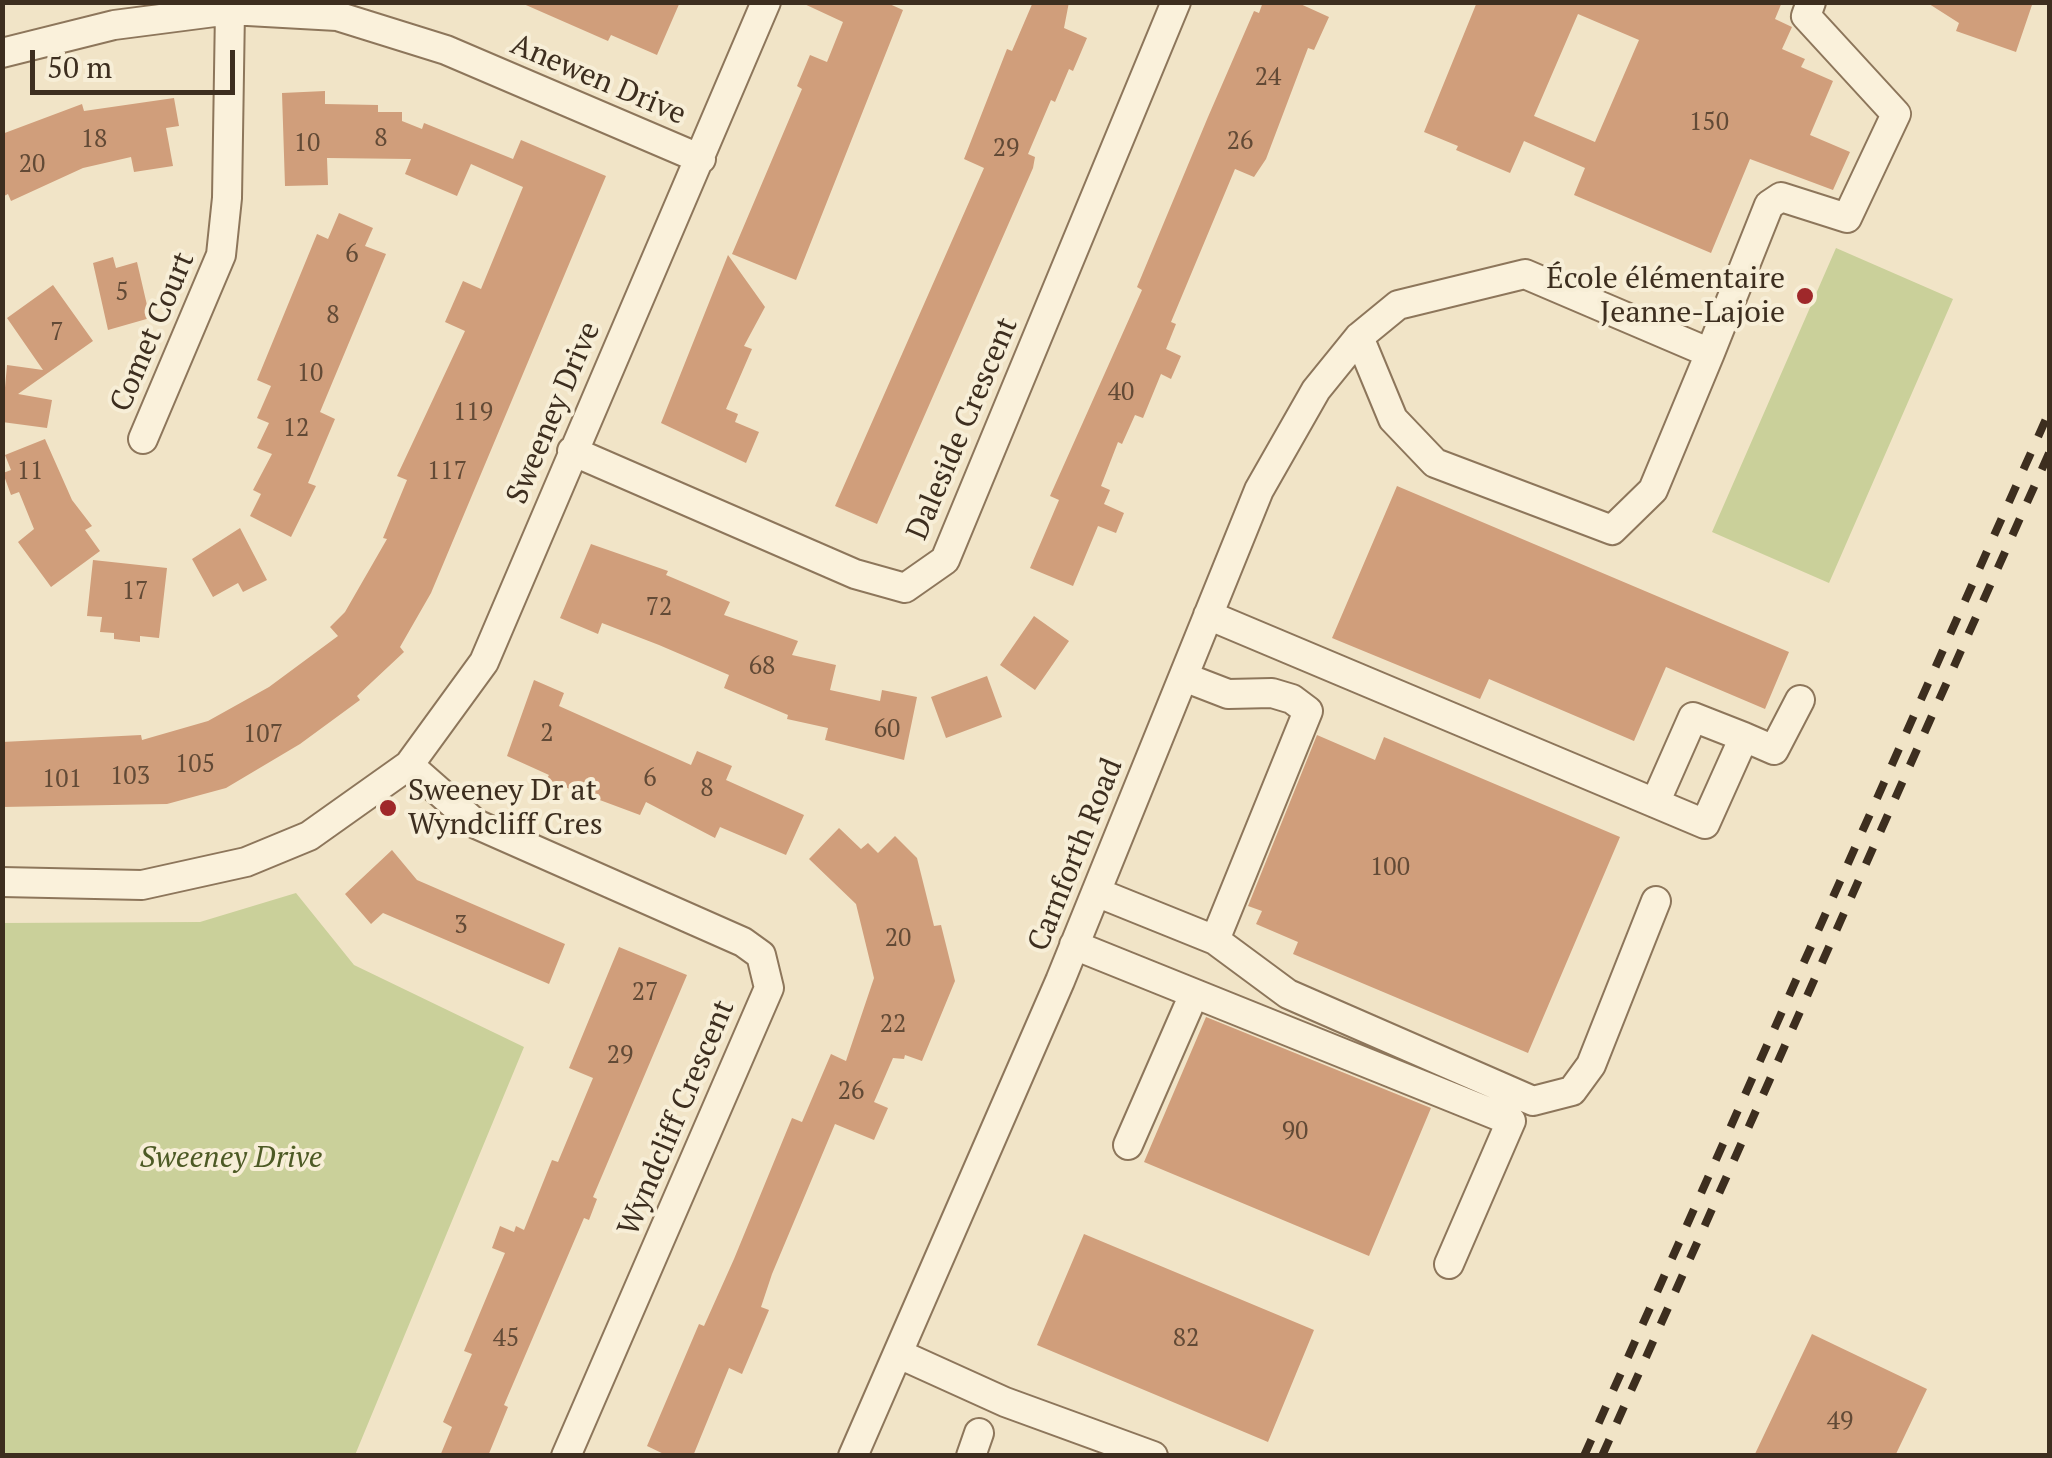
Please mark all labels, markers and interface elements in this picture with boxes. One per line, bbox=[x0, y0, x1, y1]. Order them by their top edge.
street label: Anewen Drive bbox=[505, 27, 691, 133]
scale bar bbox=[35, 30, 240, 92]
text: 50 m bbox=[47, 47, 112, 87]
house number: 24 bbox=[1255, 63, 1281, 93]
house number: 150 bbox=[1689, 108, 1729, 138]
house number: 8 bbox=[374, 124, 388, 154]
house number: 18 bbox=[81, 125, 107, 155]
house number: 26 bbox=[1227, 127, 1253, 157]
house number: 10 bbox=[294, 129, 320, 159]
house number: 29 bbox=[993, 134, 1019, 164]
house number: 20 bbox=[19, 150, 45, 180]
house number: 6 bbox=[345, 240, 359, 270]
street label: Comet Court bbox=[103, 247, 203, 417]
place label: École élémentaire Jeanne-Lajoie bbox=[1546, 261, 1785, 332]
house number: 5 bbox=[115, 278, 129, 308]
marker: École élémentaire Jeanne-Lajoie bbox=[1794, 285, 1816, 307]
house number: 8 bbox=[326, 301, 340, 331]
street label: Daleside Crescent bbox=[900, 312, 1026, 546]
street label: Sweeney Drive bbox=[500, 317, 608, 509]
house number: 7 bbox=[50, 318, 64, 348]
house number: 10 bbox=[297, 359, 323, 389]
house number: 40 bbox=[1108, 378, 1134, 408]
house number: 119 bbox=[453, 398, 493, 428]
house number: 12 bbox=[283, 414, 309, 444]
house number: 11 bbox=[17, 457, 43, 487]
house number: 117 bbox=[427, 457, 467, 487]
house number: 17 bbox=[122, 577, 148, 607]
house number: 72 bbox=[646, 593, 672, 623]
house number: 68 bbox=[749, 652, 775, 682]
house number: 60 bbox=[874, 715, 900, 745]
house number: 2 bbox=[540, 719, 554, 749]
house number: 107 bbox=[243, 720, 283, 750]
house number: 105 bbox=[175, 750, 215, 780]
street label: Carnforth Road bbox=[1021, 753, 1131, 957]
house number: 103 bbox=[110, 762, 150, 792]
house number: 6 bbox=[643, 764, 657, 794]
house number: 101 bbox=[42, 765, 82, 795]
place label: Sweeney Dr at Wyndcliff Cres bbox=[408, 773, 603, 844]
house number: 8 bbox=[700, 774, 714, 804]
marker: Sweeney Dr at Wyndcliff Cres bbox=[377, 797, 399, 819]
house number: 100 bbox=[1370, 853, 1410, 883]
house number: 3 bbox=[454, 911, 468, 941]
house number: 20 bbox=[885, 924, 911, 954]
house number: 27 bbox=[632, 978, 658, 1008]
street label: Wyndcliff Crescent bbox=[611, 995, 743, 1241]
house number: 22 bbox=[880, 1010, 906, 1040]
house number: 29 bbox=[607, 1041, 633, 1071]
house number: 26 bbox=[838, 1077, 864, 1107]
house number: 90 bbox=[1282, 1117, 1308, 1147]
park label: Sweeney Drive bbox=[140, 1140, 322, 1176]
house number: 45 bbox=[493, 1324, 519, 1354]
house number: 82 bbox=[1173, 1324, 1199, 1354]
house number: 49 bbox=[1827, 1407, 1853, 1437]

